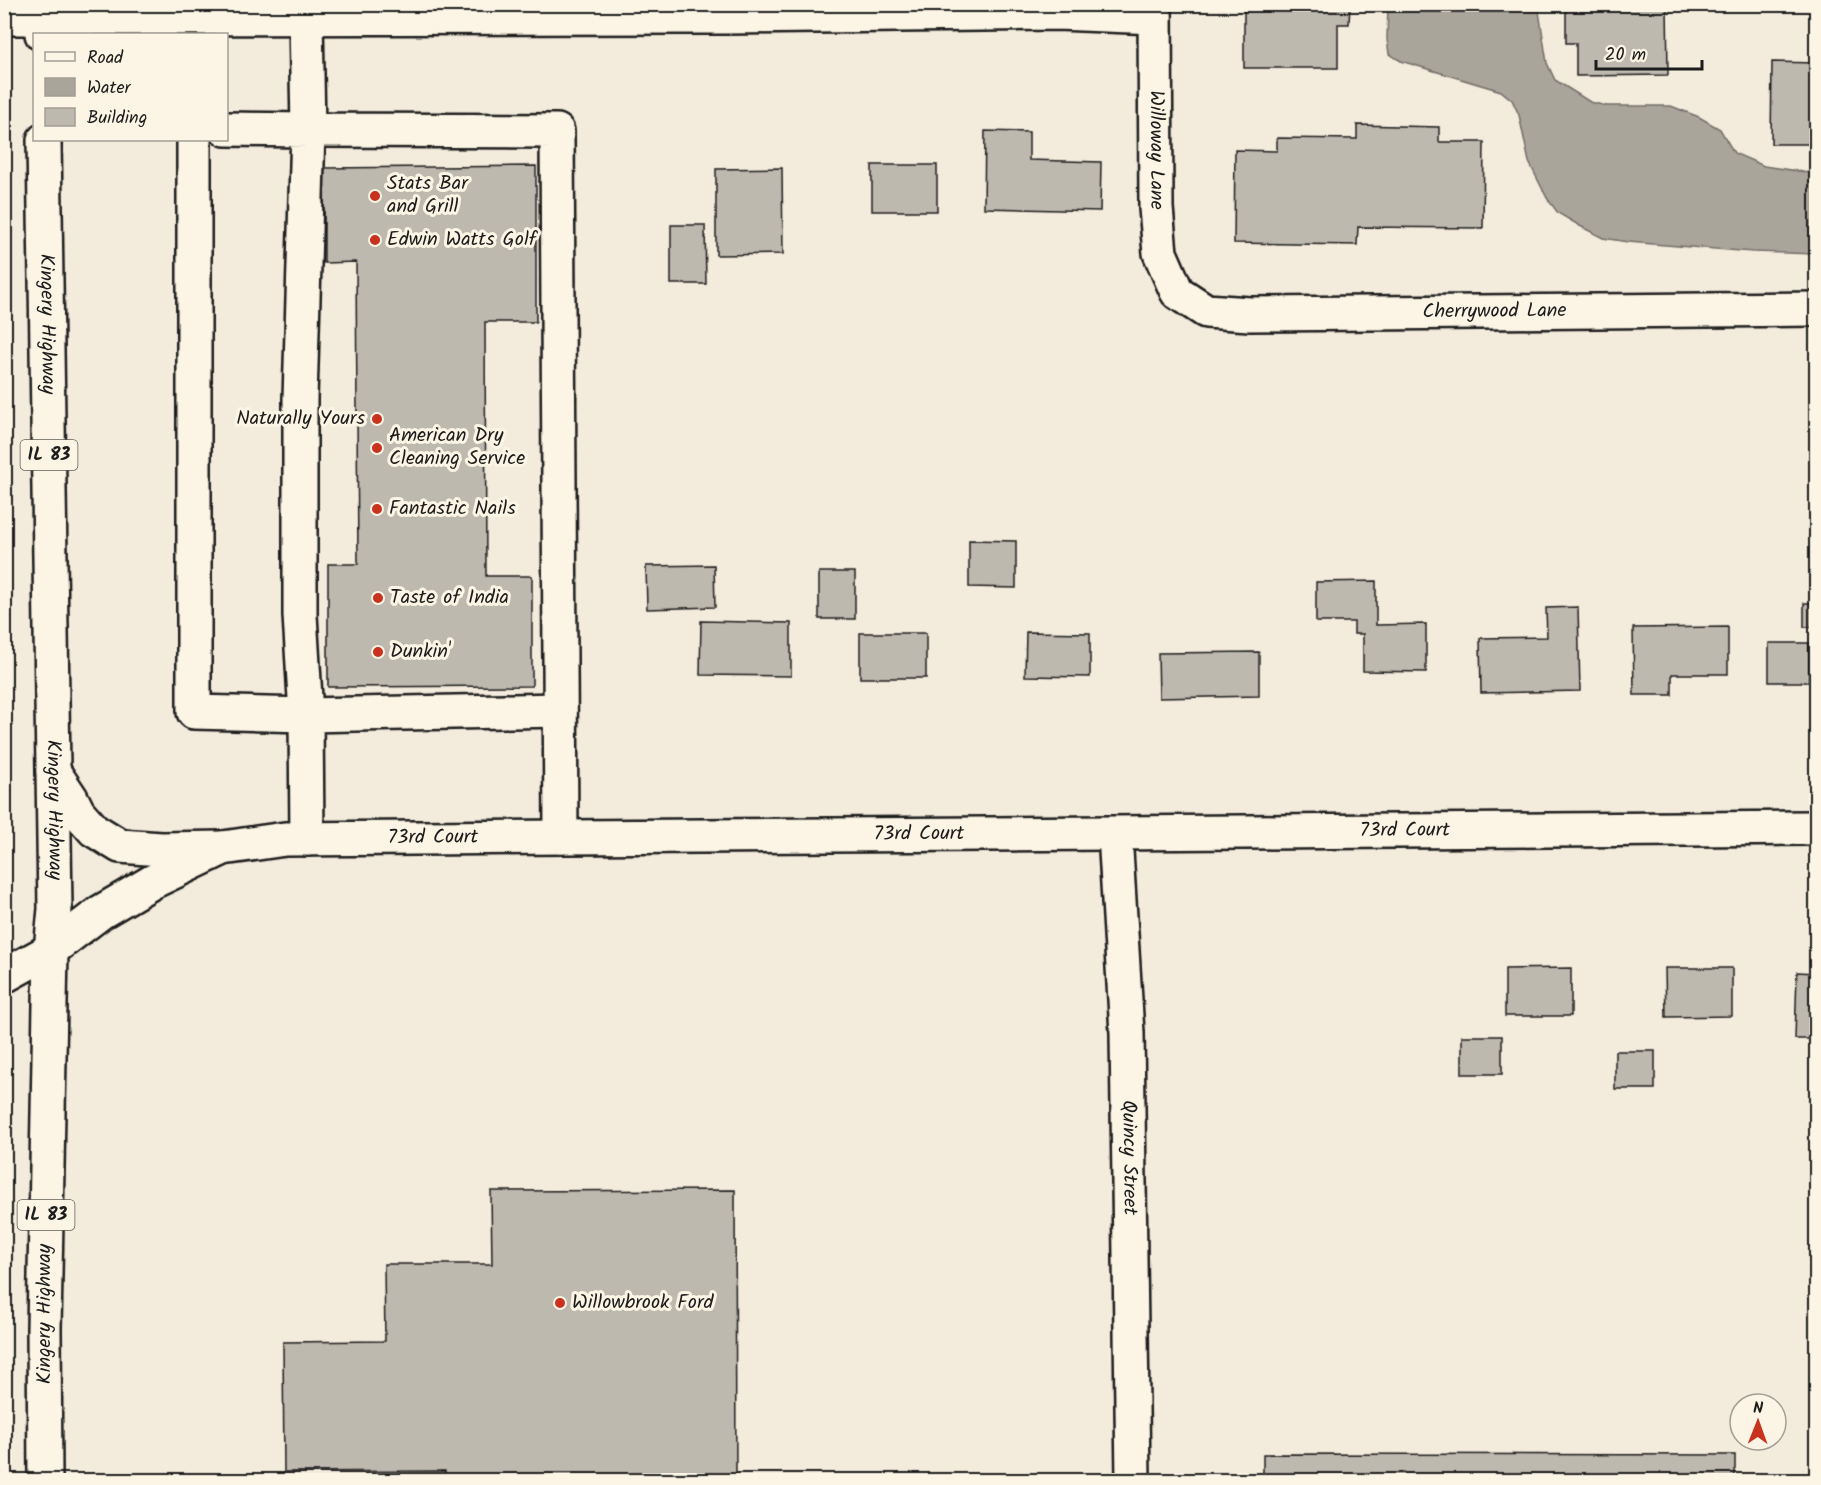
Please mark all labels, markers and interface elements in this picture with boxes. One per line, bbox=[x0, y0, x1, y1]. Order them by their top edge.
legend bbox=[33, 33, 228, 141]
scale bar bbox=[1596, 33, 1702, 71]
text: 20 m bbox=[1605, 41, 1646, 70]
text: Road bbox=[87, 44, 124, 73]
text: Water bbox=[87, 74, 132, 103]
street label: Willoway Lane bbox=[1139, 90, 1172, 210]
text: Building bbox=[87, 104, 147, 133]
place label: Stats Bar and Grill bbox=[387, 168, 469, 223]
marker: Stats Bar and Grill bbox=[368, 189, 382, 203]
place label: Edwin Watts Golf bbox=[387, 224, 539, 256]
marker: Edwin Watts Golf bbox=[368, 233, 382, 247]
street label: Kingery Highway bbox=[30, 254, 64, 395]
street label: Cherrywood Lane bbox=[1422, 295, 1567, 328]
place label: Naturally Yours bbox=[236, 403, 365, 435]
marker: Naturally Yours bbox=[370, 412, 384, 426]
place label: American Dry Cleaning Service bbox=[389, 420, 525, 475]
road number: IL 83 bbox=[20, 440, 78, 470]
marker: American Dry Cleaning Service bbox=[370, 441, 384, 455]
place label: Fantastic Nails bbox=[389, 493, 516, 525]
marker: Fantastic Nails bbox=[370, 502, 384, 516]
place label: Taste of India bbox=[390, 582, 509, 614]
marker: Taste of India bbox=[371, 591, 385, 605]
place label: Dunkin' bbox=[390, 636, 452, 668]
marker: Dunkin' bbox=[371, 645, 385, 659]
street label: Kingery Highway bbox=[37, 739, 71, 881]
street label: 73rd Court bbox=[1360, 815, 1450, 847]
street label: 73rd Court bbox=[874, 818, 964, 851]
street label: 73rd Court bbox=[388, 822, 478, 854]
street label: Quincy Street bbox=[1112, 1100, 1145, 1216]
road number: IL 83 bbox=[18, 1200, 74, 1230]
street label: Kingery Highway bbox=[29, 1243, 61, 1384]
place label: Willowbrook Ford bbox=[572, 1287, 714, 1319]
marker: Willowbrook Ford bbox=[553, 1296, 567, 1310]
north arrow bbox=[1728, 1392, 1788, 1452]
text: N bbox=[1753, 1396, 1764, 1421]

